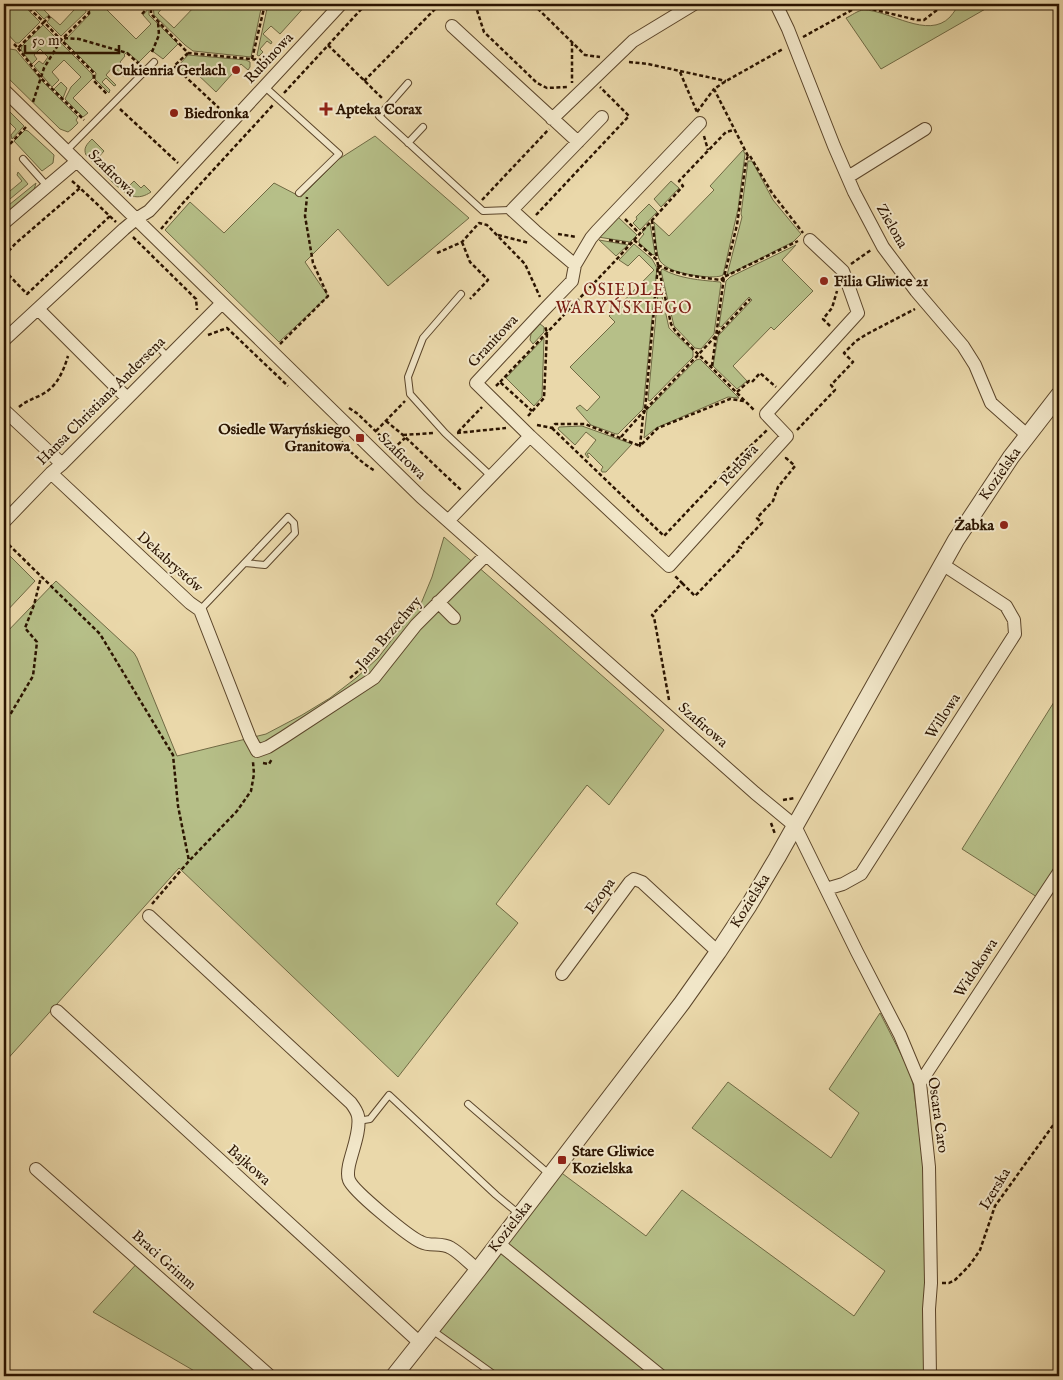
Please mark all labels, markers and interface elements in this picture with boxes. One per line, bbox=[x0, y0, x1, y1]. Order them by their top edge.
scale bar bbox=[25, 22, 119, 54]
street label: Rubinowa bbox=[240, 28, 298, 88]
text: 50 m bbox=[32, 31, 60, 50]
place label: Cukienria Gerlach bbox=[112, 61, 227, 80]
marker: Cukienria Gerlach bbox=[230, 64, 242, 76]
place label: Apteka Corax bbox=[335, 100, 423, 119]
marker: Apteka Corax bbox=[320, 103, 332, 115]
place label: Biedronka bbox=[184, 104, 249, 123]
marker: Biedronka bbox=[168, 107, 180, 119]
street label: Szafirowa bbox=[84, 145, 140, 201]
street label: Zielona bbox=[872, 201, 912, 252]
place label: Filia Gliwice 21 bbox=[834, 272, 929, 291]
marker: Filia Gliwice 21 bbox=[818, 275, 830, 287]
district label: OSIEDLE WARYŃSKIEGO bbox=[556, 281, 692, 319]
street label: Granitowa bbox=[464, 310, 523, 371]
street label: Hansa Christiana Andersena bbox=[33, 332, 170, 469]
place label: Osiedle Waryńskiego Granitowa bbox=[218, 420, 351, 456]
street label: Szafirowa bbox=[374, 428, 430, 484]
marker: Osiedle Waryńskiego Granitowa bbox=[354, 432, 366, 444]
street label: Perłowa bbox=[715, 440, 763, 490]
street label: Kozielska bbox=[975, 443, 1025, 504]
place label: Żabka bbox=[955, 516, 995, 535]
marker: Żabka bbox=[998, 519, 1010, 531]
street label: Dekabrystów bbox=[133, 527, 208, 597]
street label: Jana Brzechwy bbox=[351, 592, 426, 675]
street label: Willowa bbox=[921, 689, 965, 742]
street label: Szafirowa bbox=[674, 698, 732, 752]
street label: Kozielska bbox=[726, 870, 774, 932]
street label: Ezopa bbox=[581, 874, 620, 918]
street label: Widokowa bbox=[950, 935, 1002, 1001]
street label: Oscara Caro bbox=[923, 1076, 953, 1154]
street label: Bajkowa bbox=[223, 1141, 275, 1190]
place label: Stare Gliwice Kozielska bbox=[572, 1142, 654, 1178]
marker: Stare Gliwice Kozielska bbox=[556, 1154, 568, 1166]
street label: Izerska bbox=[975, 1164, 1015, 1213]
street label: Kozielska bbox=[484, 1197, 536, 1257]
street label: Braci Grimm bbox=[128, 1226, 200, 1294]

